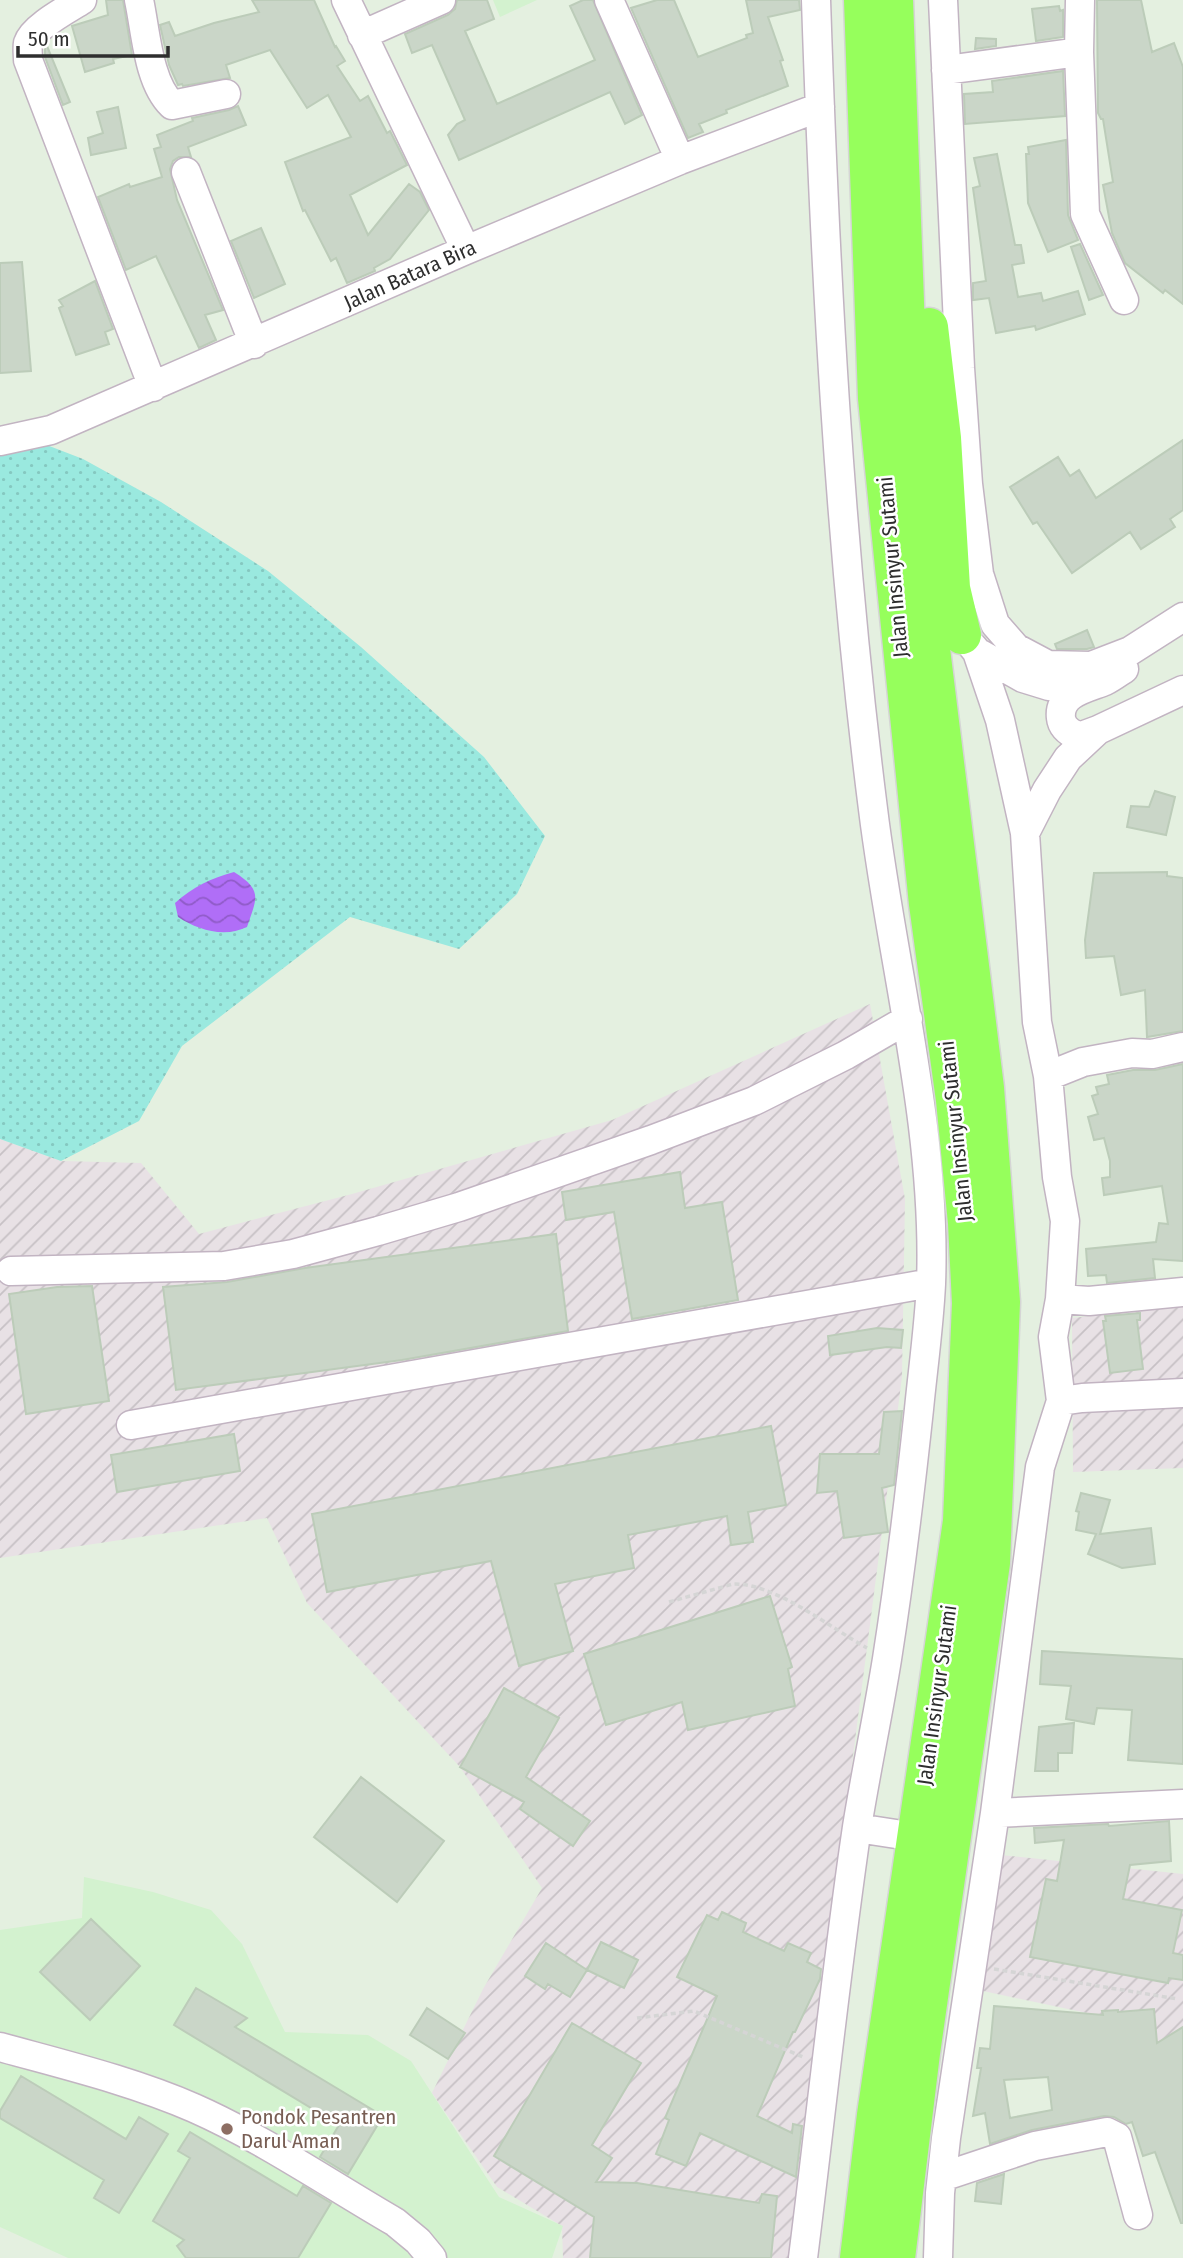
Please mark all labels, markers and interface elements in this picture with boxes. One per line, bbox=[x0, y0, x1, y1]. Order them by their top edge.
scale bar bbox=[18, 14, 168, 58]
text: 50 m bbox=[28, 26, 70, 52]
street label: Jalan Batara Bira bbox=[340, 234, 480, 316]
street label: Jalan Insinyur Sutami bbox=[872, 475, 914, 659]
street label: Jalan Insinyur Sutami bbox=[934, 1039, 978, 1223]
street label: Jalan Insinyur Sutami bbox=[911, 1603, 963, 1787]
place label: Pondok Pesantren Darul Aman bbox=[241, 2104, 396, 2154]
marker: Pondok Pesantren Darul Aman bbox=[219, 2121, 235, 2137]

